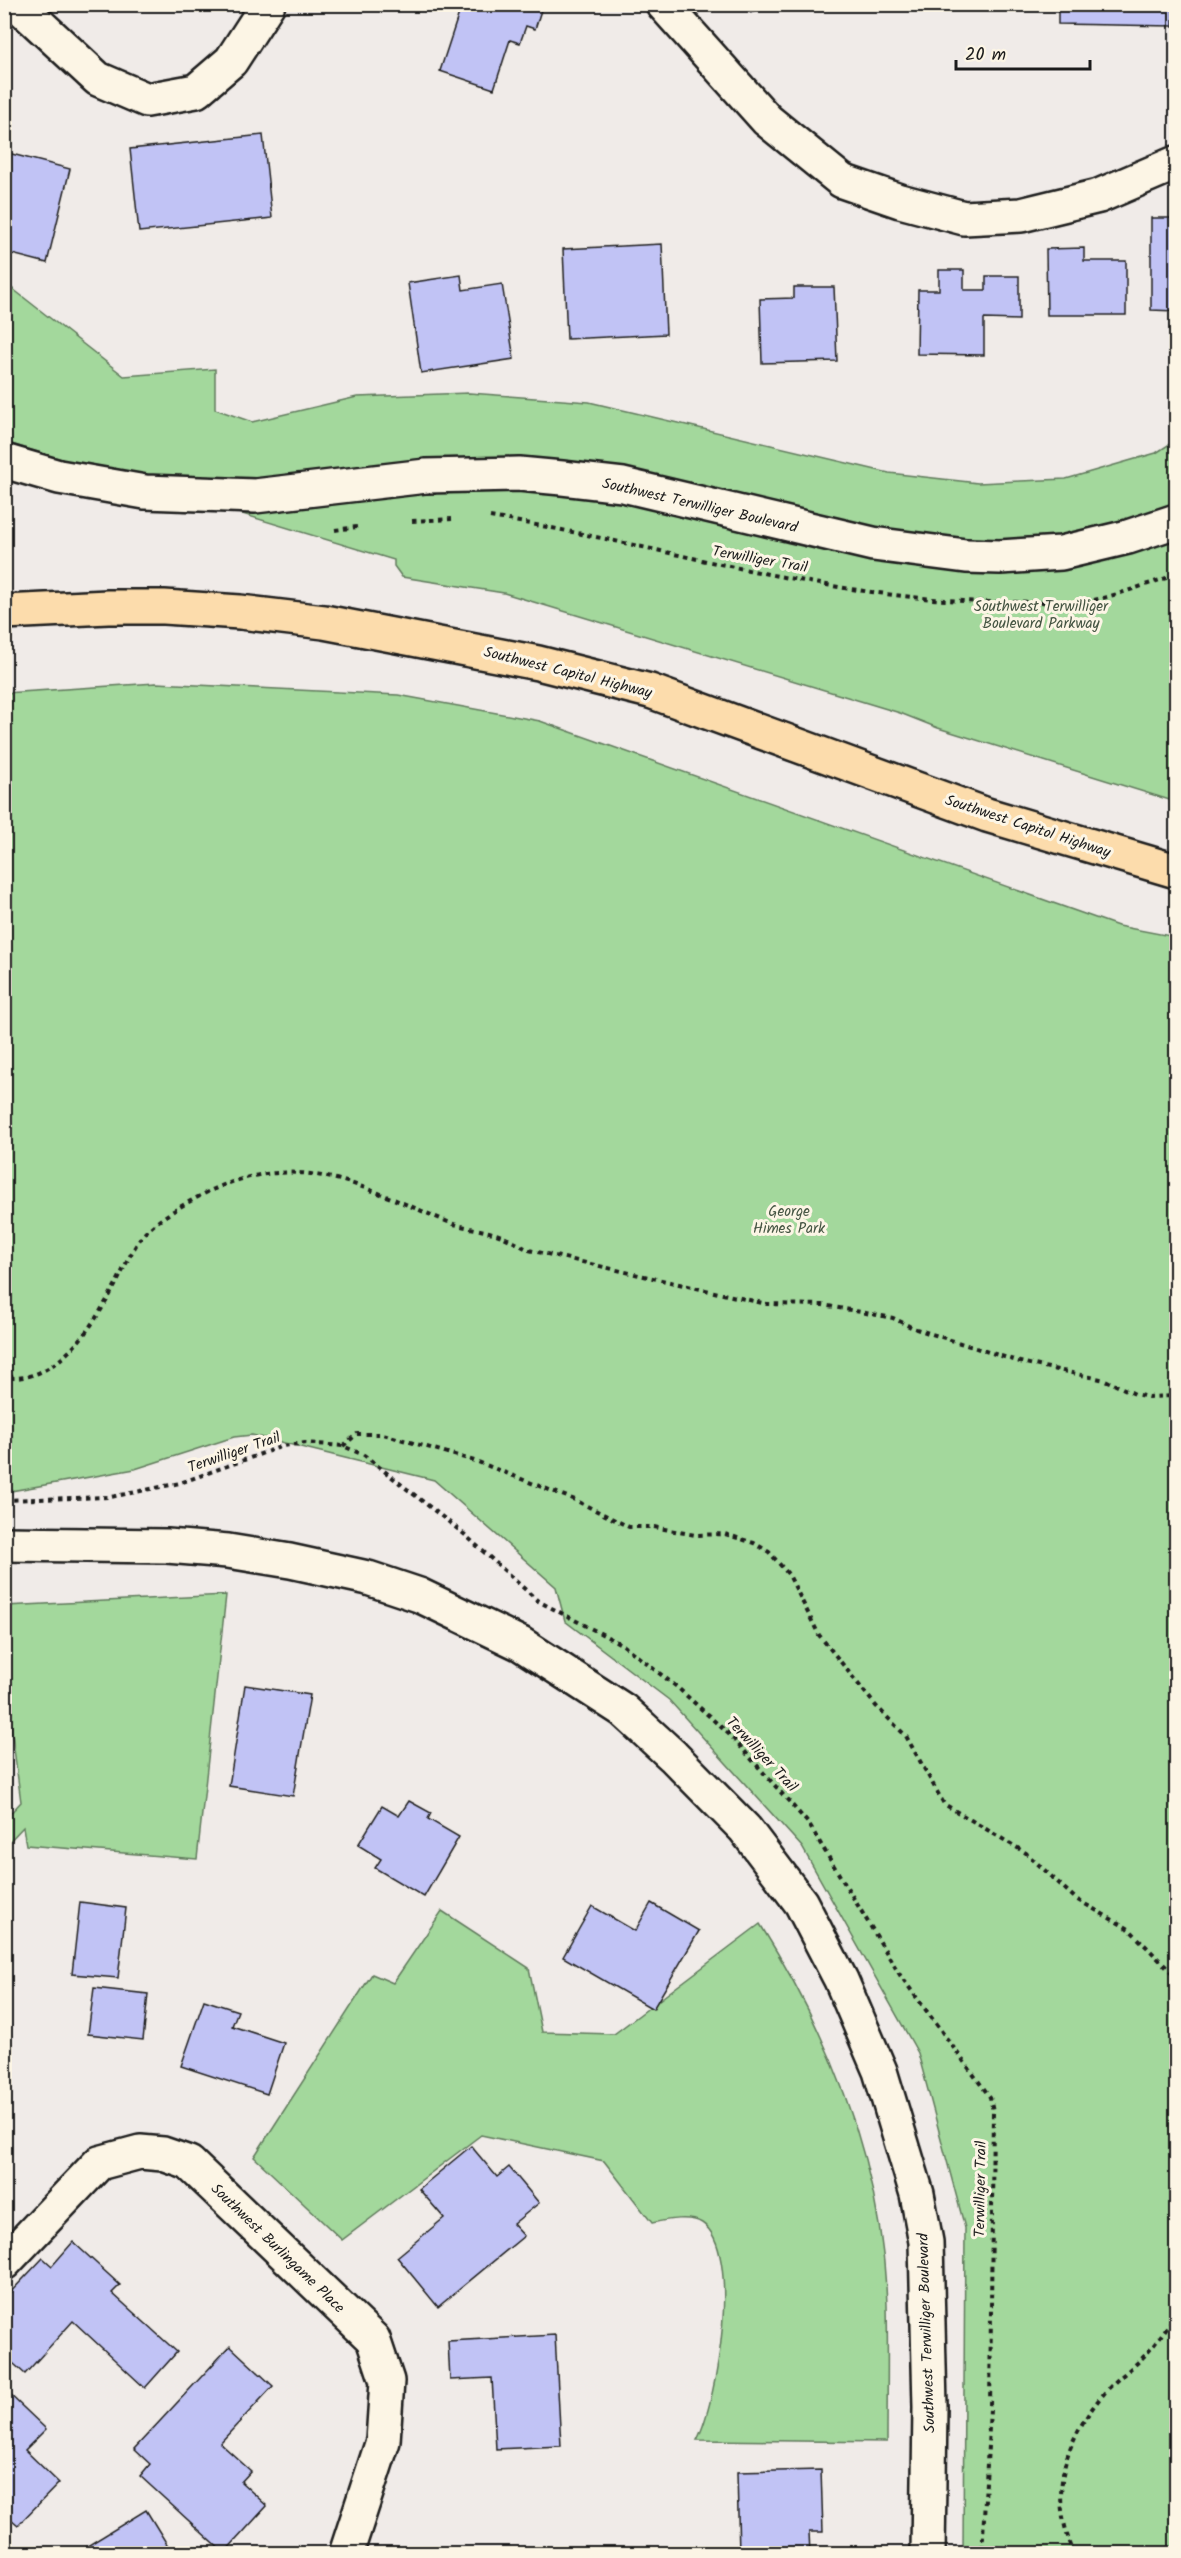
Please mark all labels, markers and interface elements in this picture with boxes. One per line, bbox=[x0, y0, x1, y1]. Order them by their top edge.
scale bar bbox=[956, 33, 1090, 71]
text: 20 m bbox=[965, 41, 1006, 70]
street label: Southwest Terwilliger Boulevard bbox=[600, 472, 800, 540]
street label: Terwilliger Trail bbox=[710, 540, 810, 580]
park label: Southwest Terwilliger Boulevard Parkway bbox=[974, 595, 1109, 636]
street label: Southwest Capitol Highway bbox=[481, 640, 655, 706]
street label: Southwest Capitol Highway bbox=[942, 789, 1115, 865]
park label: George Himes Park bbox=[753, 1200, 826, 1241]
street label: Terwilliger Trail bbox=[185, 1426, 284, 1480]
street label: Terwilliger Trail bbox=[720, 1711, 803, 1798]
street label: Terwilliger Trail bbox=[968, 2140, 994, 2237]
street label: Southwest Burlingame Place bbox=[205, 2178, 350, 2320]
street label: Southwest Terwilliger Boulevard bbox=[912, 2232, 942, 2433]

